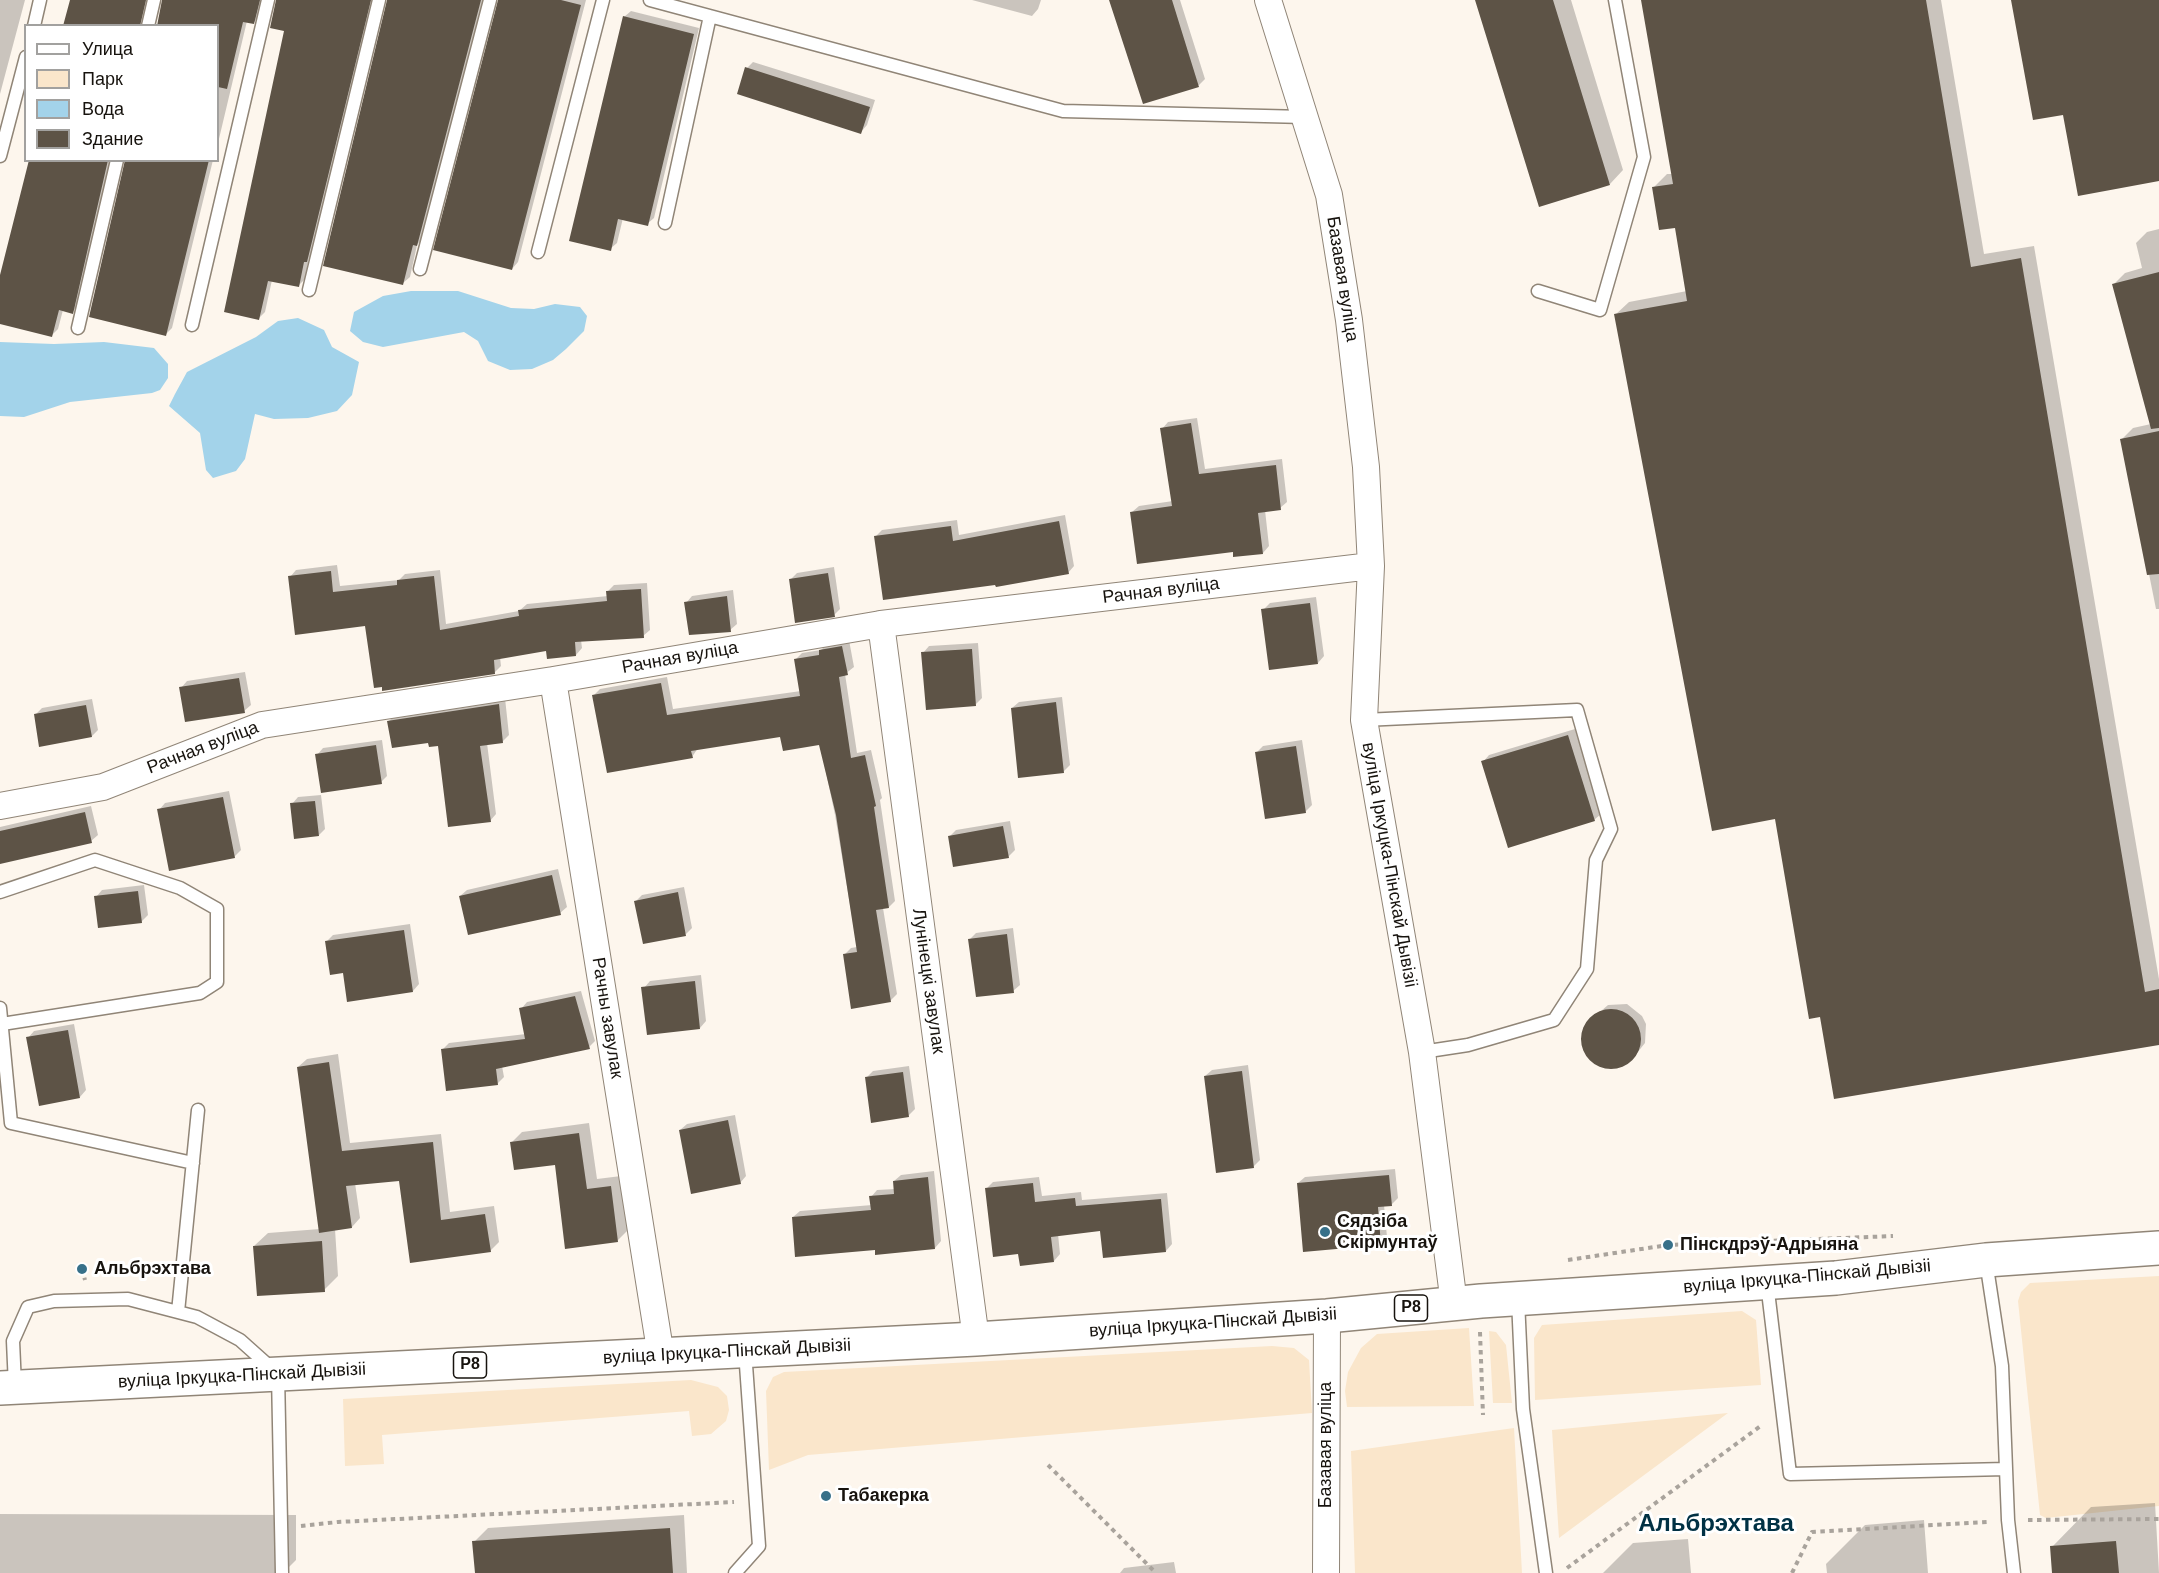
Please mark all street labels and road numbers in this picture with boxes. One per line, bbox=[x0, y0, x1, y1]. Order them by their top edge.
street label: Базавая вуліца bbox=[1321, 215, 1363, 343]
street label: Рачная вуліца bbox=[1101, 573, 1221, 609]
street label: Рачная вуліца bbox=[620, 637, 740, 679]
street label: Рачная вуліца bbox=[144, 717, 262, 779]
street label: вуліца Іркуцка-Пінскай Дывізіі bbox=[1357, 741, 1421, 989]
street label: Лунінецкі завулак bbox=[907, 907, 949, 1055]
street label: Рачны завулак bbox=[587, 956, 627, 1080]
street label: вуліца Іркуцка-Пінскай Дывізіі bbox=[1682, 1255, 1932, 1299]
road number: Р8 bbox=[1394, 1295, 1428, 1321]
street label: вуліца Іркуцка-Пінскай Дывізіі bbox=[1088, 1304, 1338, 1342]
street label: вуліца Іркуцка-Пінскай Дывізіі bbox=[602, 1335, 852, 1369]
road number: Р8 bbox=[454, 1352, 486, 1378]
street label: вуліца Іркуцка-Пінскай Дывізіі bbox=[117, 1359, 367, 1393]
street label: Базавая вуліца bbox=[1315, 1382, 1337, 1508]

